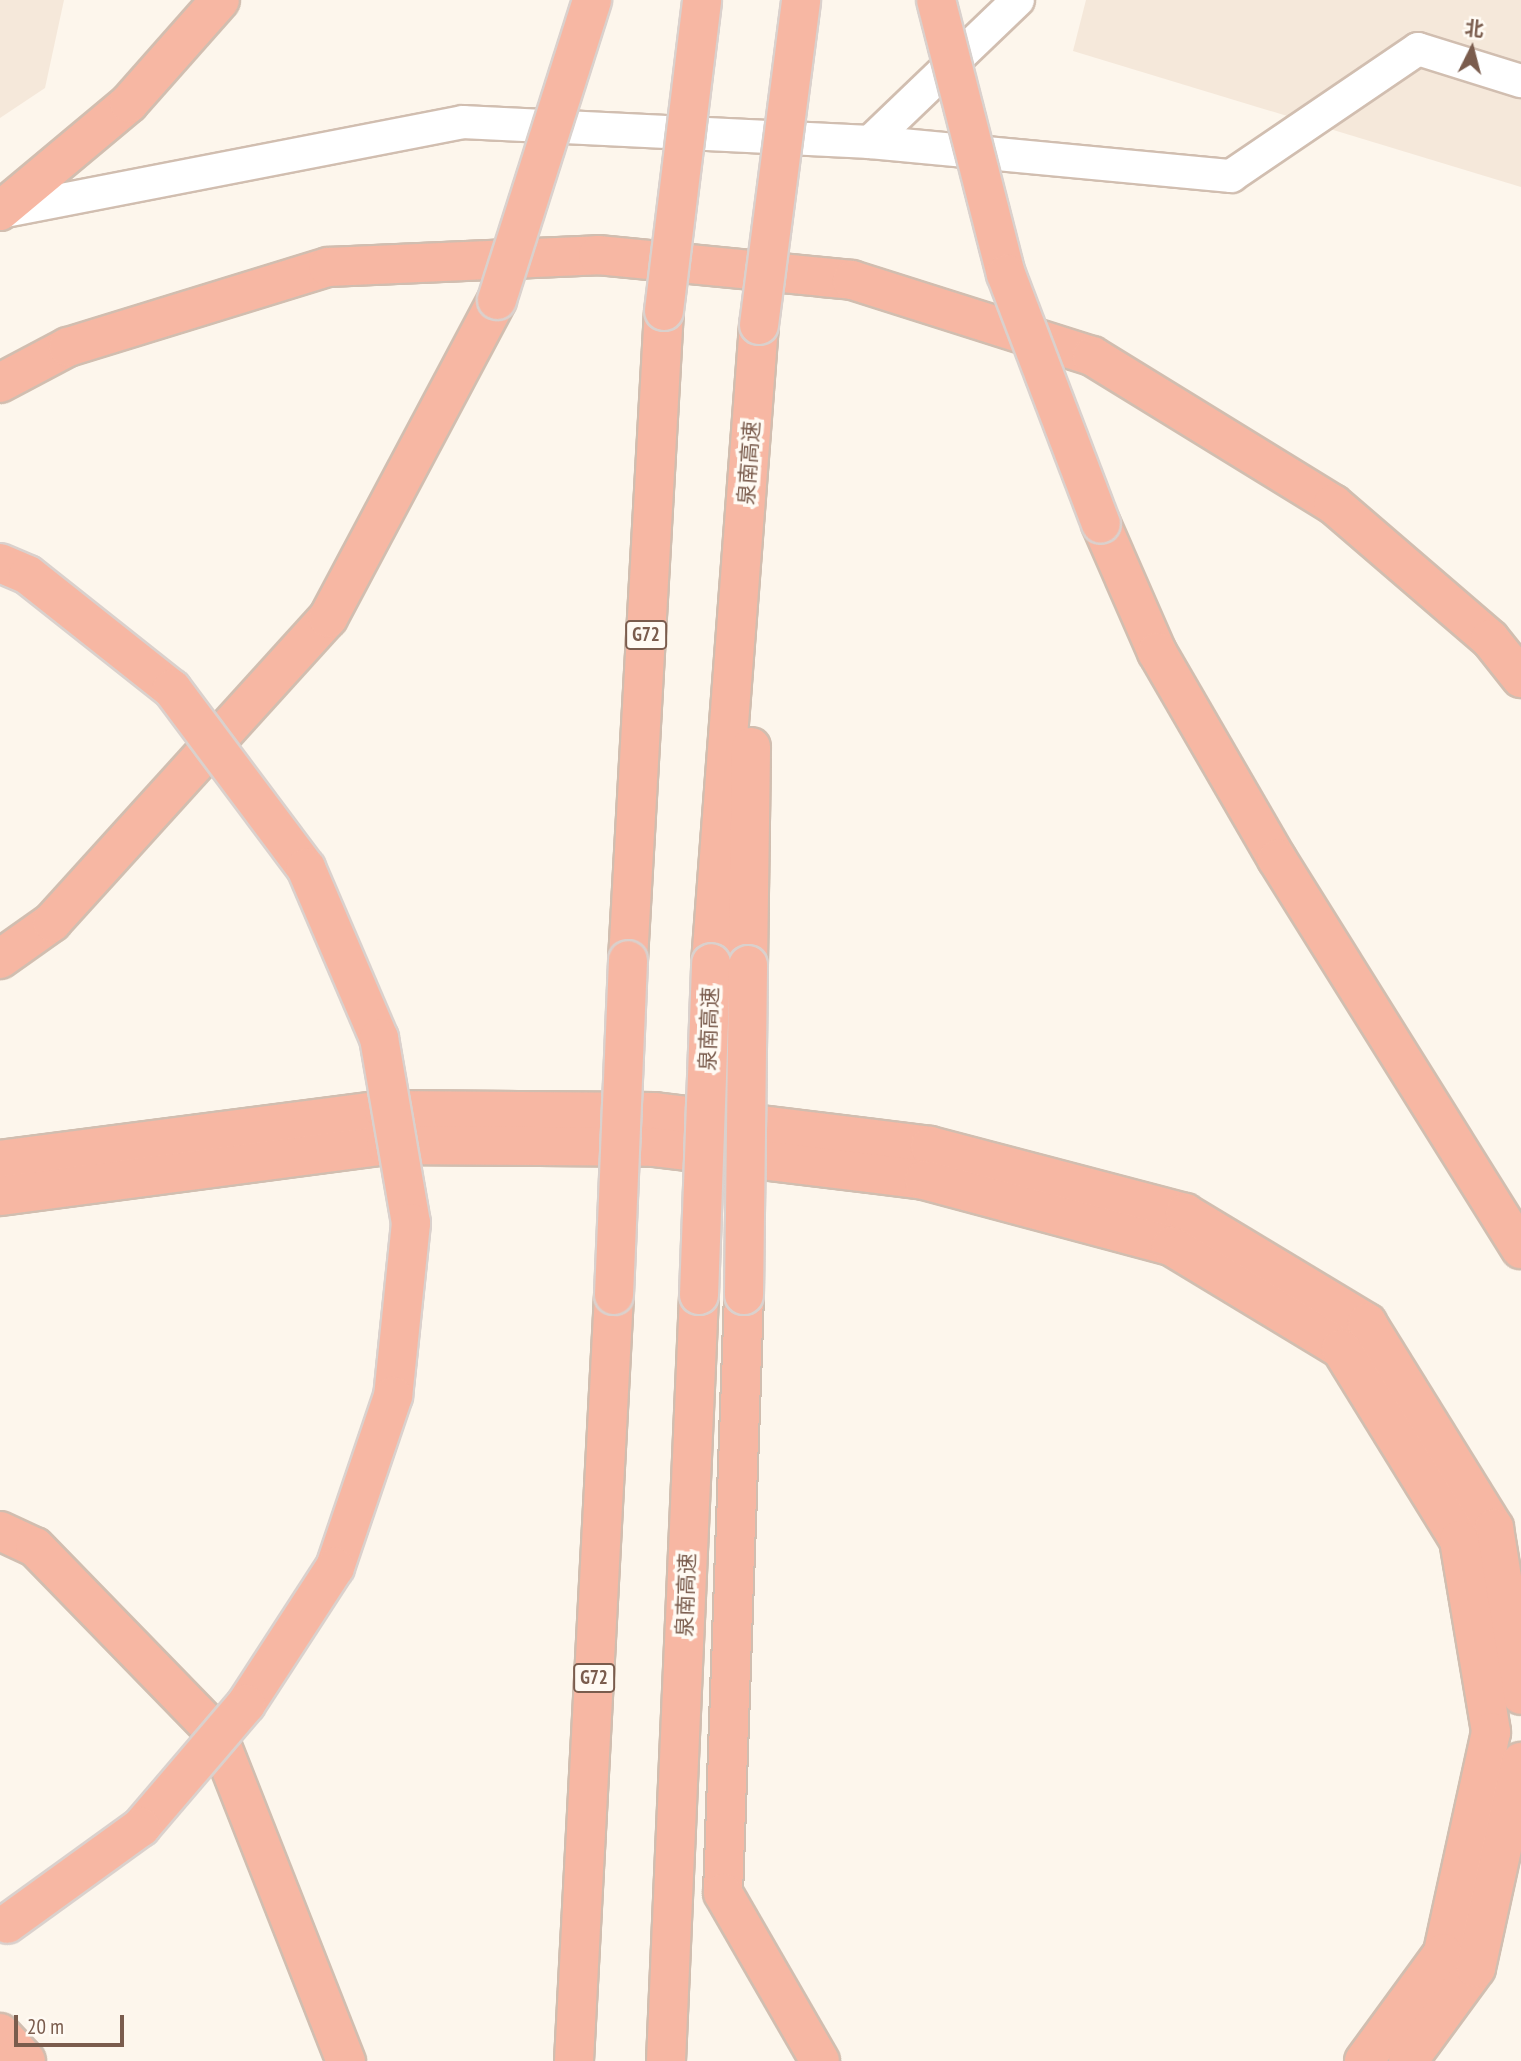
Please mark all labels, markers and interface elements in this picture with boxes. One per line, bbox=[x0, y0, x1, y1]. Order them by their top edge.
north arrow bbox=[1437, 14, 1507, 84]
text: 北 bbox=[1463, 15, 1485, 41]
street label: 泉南高速 bbox=[734, 420, 764, 506]
road number: G72 bbox=[625, 620, 667, 650]
street label: 泉南高速 bbox=[695, 987, 723, 1071]
street label: 泉南高速 bbox=[672, 1553, 700, 1637]
road number: G72 bbox=[573, 1662, 615, 1694]
scale bar bbox=[18, 2002, 128, 2046]
text: 20 m bbox=[27, 2013, 64, 2040]

